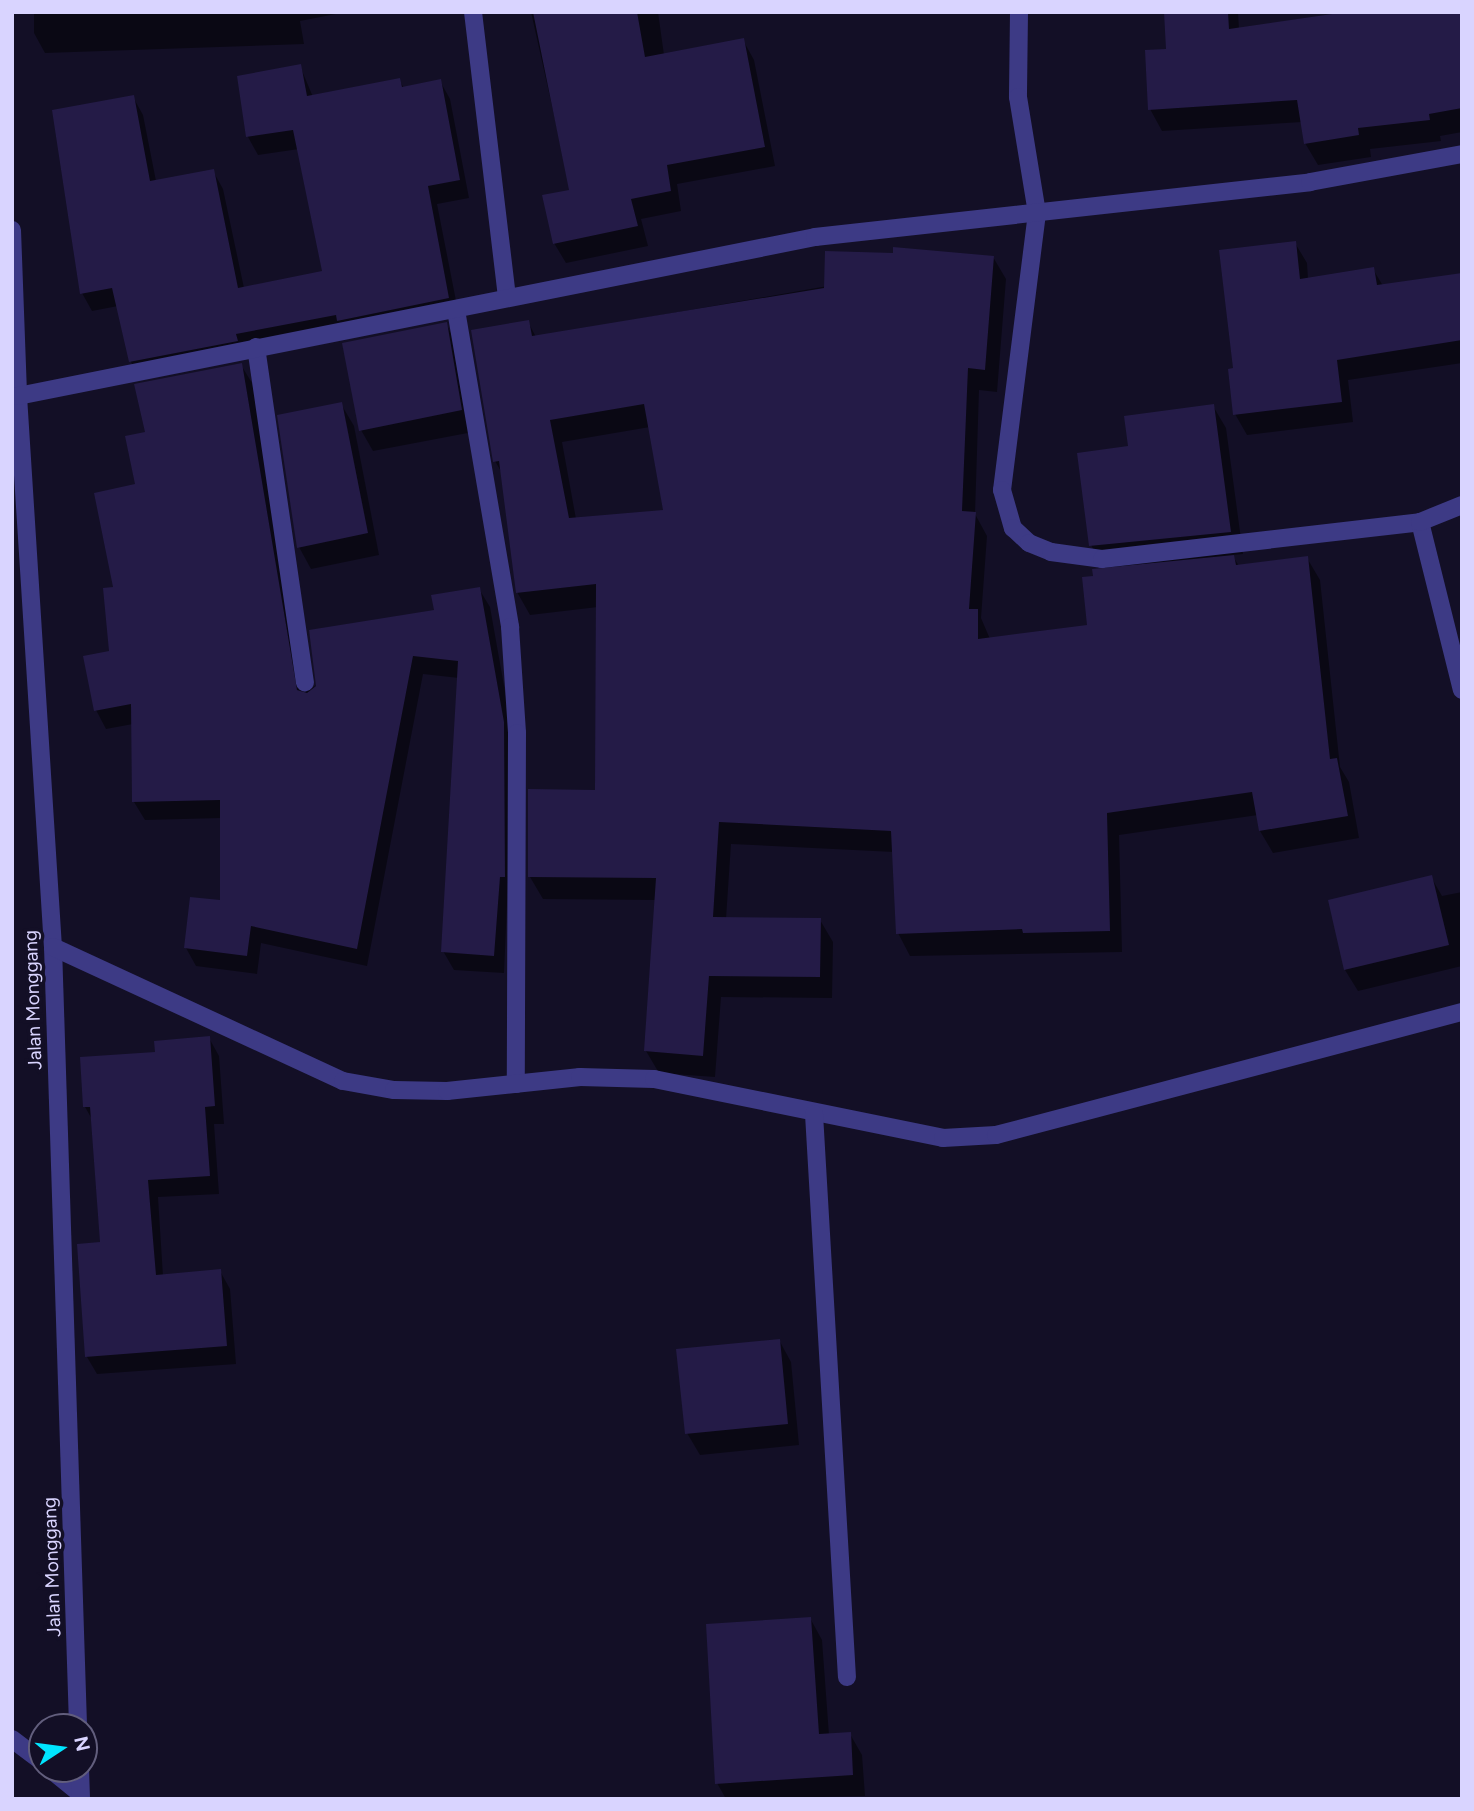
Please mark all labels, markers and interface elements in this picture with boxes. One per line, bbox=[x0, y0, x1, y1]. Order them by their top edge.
street label: Jalan Monggang bbox=[19, 930, 47, 1070]
street label: Jalan Monggang bbox=[38, 1497, 66, 1637]
north arrow bbox=[28, 1713, 98, 1783]
text: N bbox=[69, 1734, 95, 1753]

